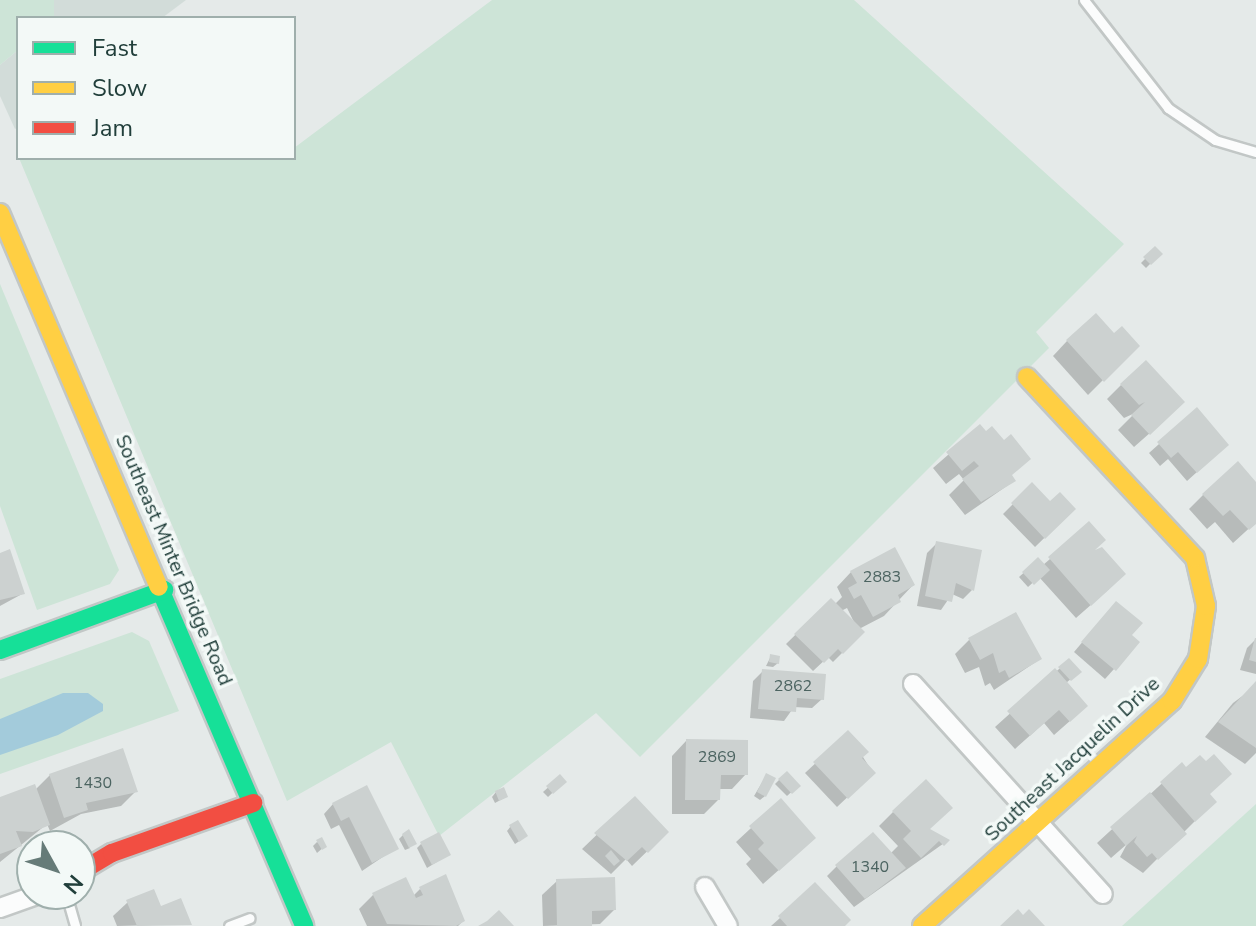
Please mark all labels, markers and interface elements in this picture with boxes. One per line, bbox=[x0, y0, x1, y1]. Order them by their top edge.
legend bbox=[16, 16, 296, 160]
text: Fast bbox=[92, 32, 137, 64]
text: Slow bbox=[92, 72, 147, 104]
text: Jam bbox=[92, 112, 133, 144]
street label: Southeast Minter Bridge Road bbox=[110, 431, 238, 689]
house number: 2883 bbox=[863, 567, 901, 587]
street label: Southeast Jacquelin Drive bbox=[980, 672, 1164, 846]
house number: 2862 bbox=[774, 676, 812, 696]
house number: 2869 bbox=[698, 747, 736, 767]
house number: 1430 bbox=[74, 773, 112, 793]
north arrow bbox=[16, 830, 96, 910]
house number: 1340 bbox=[851, 857, 889, 877]
text: N bbox=[56, 868, 90, 900]

